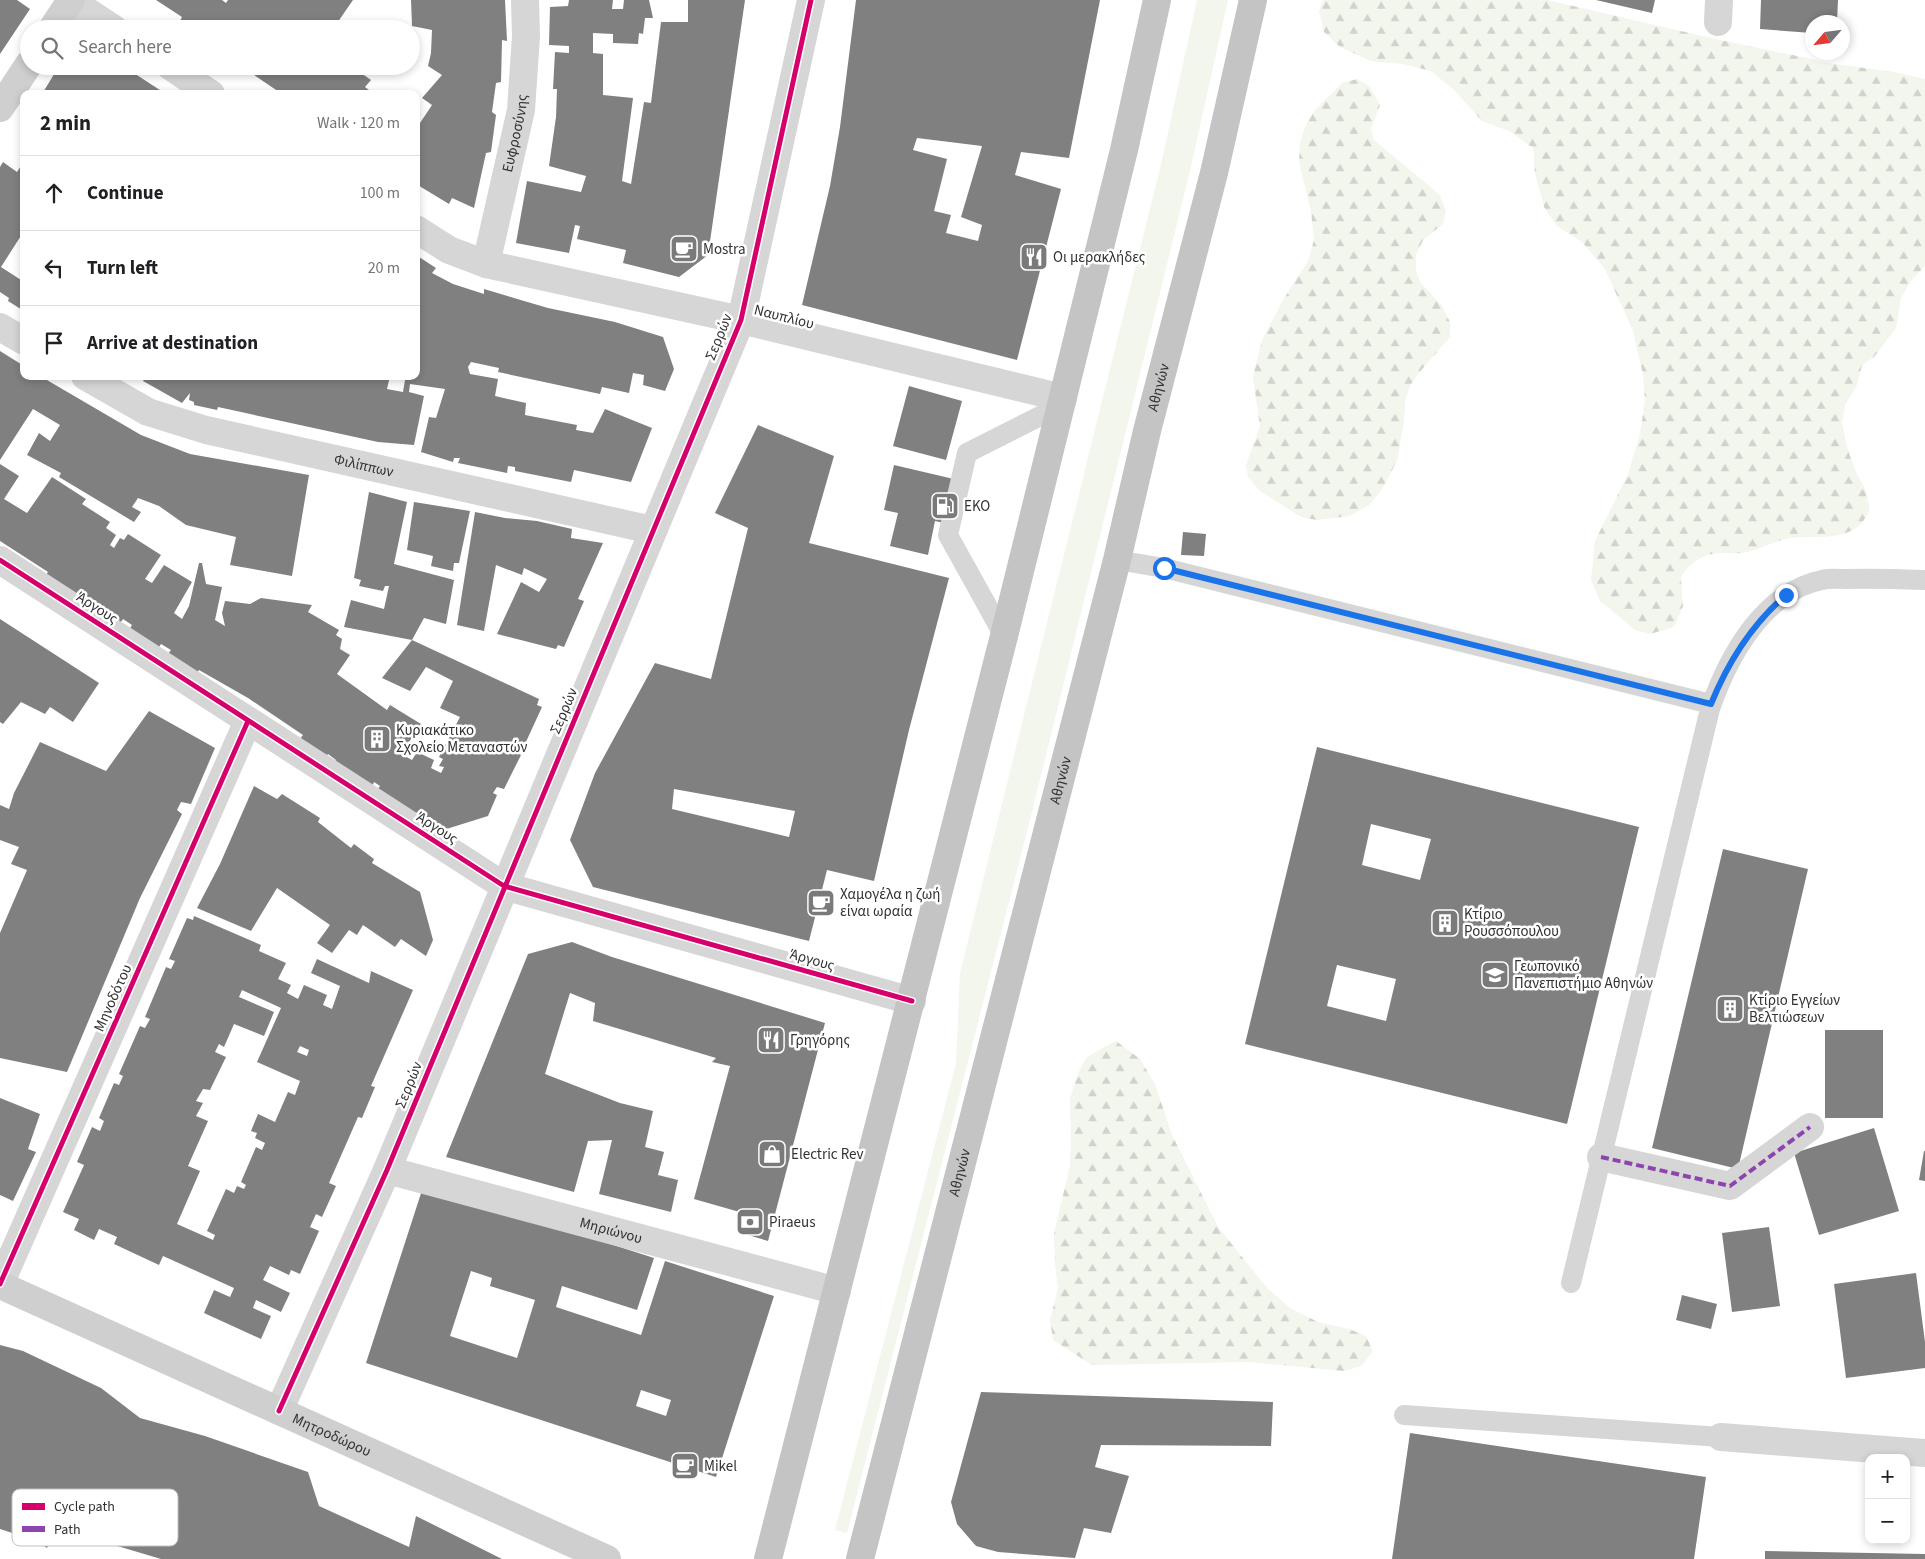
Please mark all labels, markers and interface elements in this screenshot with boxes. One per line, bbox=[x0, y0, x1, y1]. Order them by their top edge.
north arrow bbox=[1805, 15, 1850, 60]
search box bbox=[20, 20, 420, 75]
icon: search bbox=[38, 34, 66, 62]
text: Search here bbox=[78, 34, 172, 61]
street label: Ευφροσύνης bbox=[497, 93, 533, 174]
text: 2 min bbox=[40, 108, 91, 138]
text: Walk · 120 m bbox=[317, 112, 400, 134]
icon: ahead bbox=[40, 179, 68, 207]
text: Continue bbox=[87, 180, 164, 207]
text: 100 m bbox=[360, 182, 400, 204]
cafe icon: Mostra bbox=[669, 234, 699, 264]
place label: Mostra bbox=[703, 239, 745, 260]
restaurant icon: Οι μερακλήδες bbox=[1019, 242, 1049, 272]
place label: Οι μερακλήδες bbox=[1053, 247, 1146, 268]
icon: left bbox=[40, 254, 68, 282]
text: Turn left bbox=[87, 255, 158, 282]
text: 20 m bbox=[368, 257, 400, 279]
street label: Ναυπλίου bbox=[752, 299, 816, 335]
street label: Σερρών bbox=[700, 311, 738, 363]
icon: arrive bbox=[40, 329, 68, 357]
text: Arrive at destination bbox=[87, 330, 258, 357]
street label: Αθηνών bbox=[1142, 361, 1175, 414]
street label: Φιλίππων bbox=[332, 449, 396, 482]
fuel station icon: EKO bbox=[930, 491, 960, 521]
place label: EKO bbox=[964, 496, 990, 517]
route start bbox=[1153, 557, 1176, 580]
route end bbox=[1775, 584, 1798, 607]
street label: Άργους bbox=[72, 587, 122, 630]
street label: Σερρών bbox=[545, 685, 583, 737]
place label: Κυριακάτικο Σχολείο Μεταναστών bbox=[396, 720, 527, 758]
building icon: Κυριακάτικο Σχολείο Μεταναστών bbox=[362, 724, 392, 754]
street label: Αθηνών bbox=[1044, 754, 1077, 806]
street label: Άργους bbox=[412, 807, 462, 850]
place label: Χαμογέλα η ζωή είναι ωραία bbox=[840, 884, 940, 922]
cafe icon: Χαμογέλα η ζωή είναι ωραία bbox=[806, 888, 836, 918]
place label: Κτίριο Ρουσσόπουλου bbox=[1464, 904, 1559, 942]
building icon: Κτίριο Ρουσσόπουλου bbox=[1430, 908, 1460, 938]
street label: Άργους bbox=[787, 944, 837, 977]
place label: Γεωπονικό Πανεπιστήμιο Αθηνών bbox=[1514, 956, 1653, 994]
school or university icon: Γεωπονικό Πανεπιστήμιο Αθηνών bbox=[1480, 960, 1510, 990]
street label: Μηνοδότου bbox=[89, 961, 137, 1035]
place label: Κτίριο Εγγείων Βελτιώσεων bbox=[1749, 990, 1840, 1028]
building icon: Κτίριο Εγγείων Βελτιώσεων bbox=[1715, 994, 1745, 1024]
restaurant icon: Γρηγόρης bbox=[756, 1025, 786, 1055]
place label: Γρηγόρης bbox=[790, 1030, 850, 1051]
street label: Σερρών bbox=[390, 1059, 428, 1111]
shop icon: Electric Rev bbox=[757, 1139, 787, 1169]
place label: Electric Rev bbox=[791, 1144, 864, 1165]
street label: Αθηνών bbox=[943, 1146, 976, 1199]
bank icon: Piraeus bbox=[735, 1207, 765, 1237]
street label: Μηριώνου bbox=[577, 1212, 645, 1249]
place label: Piraeus bbox=[769, 1212, 815, 1233]
street label: Μητροδώρου bbox=[289, 1408, 374, 1462]
cafe icon: Mikel bbox=[670, 1451, 700, 1481]
map controls bbox=[1865, 1454, 1910, 1544]
button: + bbox=[1865, 1454, 1910, 1499]
place label: Mikel bbox=[704, 1456, 737, 1477]
legend bbox=[12, 1489, 178, 1546]
text: Cycle path bbox=[54, 1497, 115, 1517]
button: − bbox=[1865, 1499, 1910, 1544]
text: Path bbox=[54, 1520, 81, 1540]

